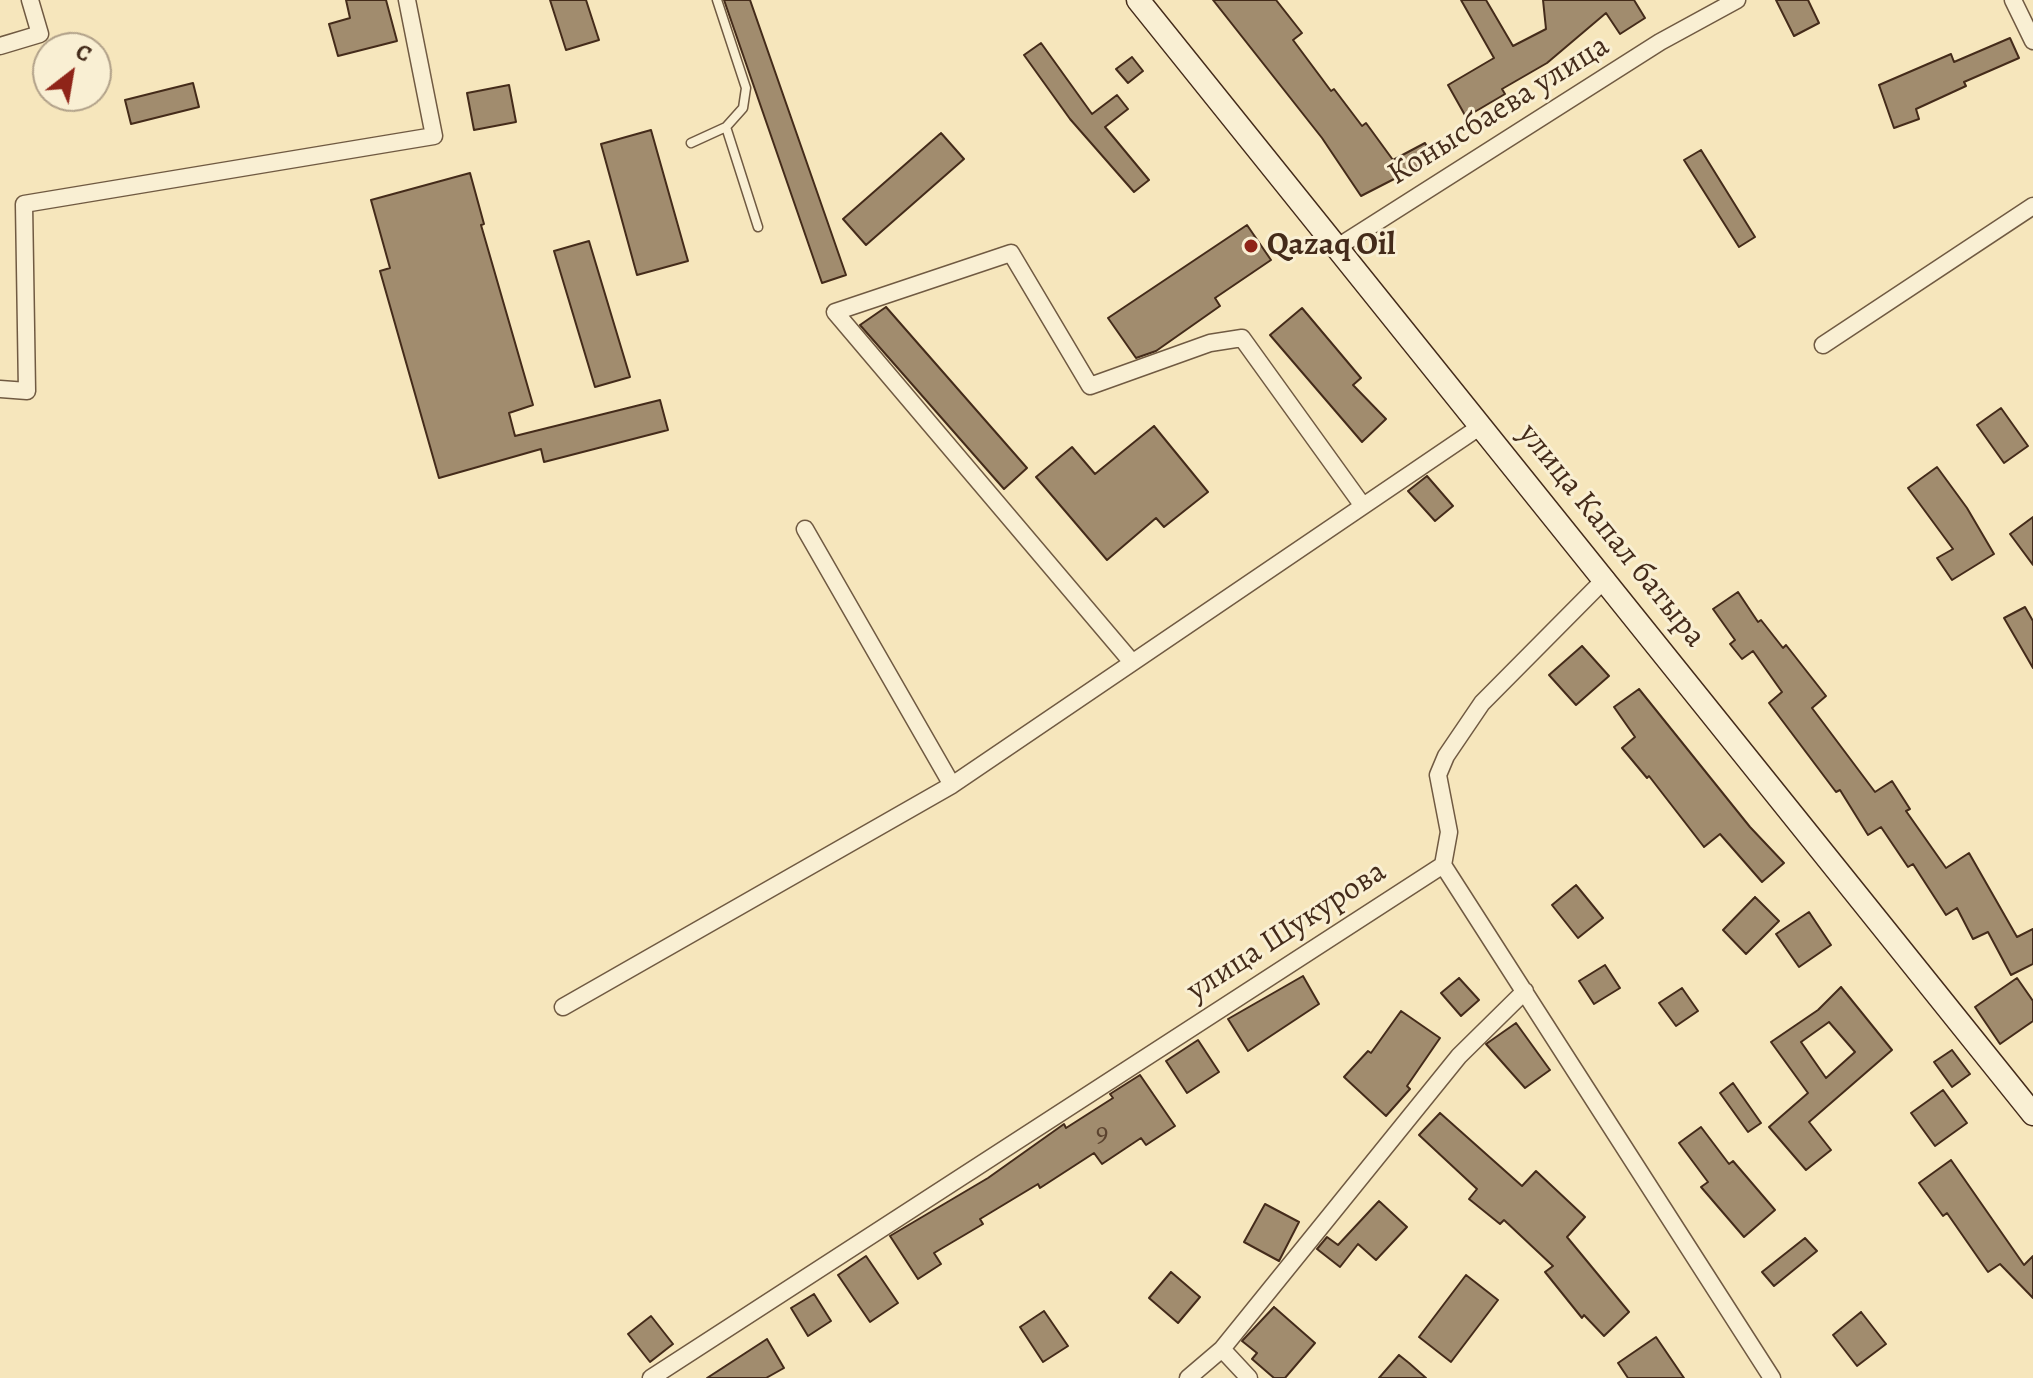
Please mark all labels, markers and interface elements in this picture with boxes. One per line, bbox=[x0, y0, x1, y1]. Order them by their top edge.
street label: Конысбаева улица bbox=[1381, 28, 1617, 194]
north arrow bbox=[32, 32, 112, 112]
text: С bbox=[70, 37, 97, 69]
place label: Qazaq Oil bbox=[1267, 227, 1396, 265]
marker: Qazaq Oil bbox=[1242, 237, 1260, 255]
street label: улица Капал батыра bbox=[1509, 416, 1713, 656]
street label: улица Шукурова bbox=[1180, 853, 1394, 1011]
house number: 9 bbox=[1096, 1117, 1108, 1151]

